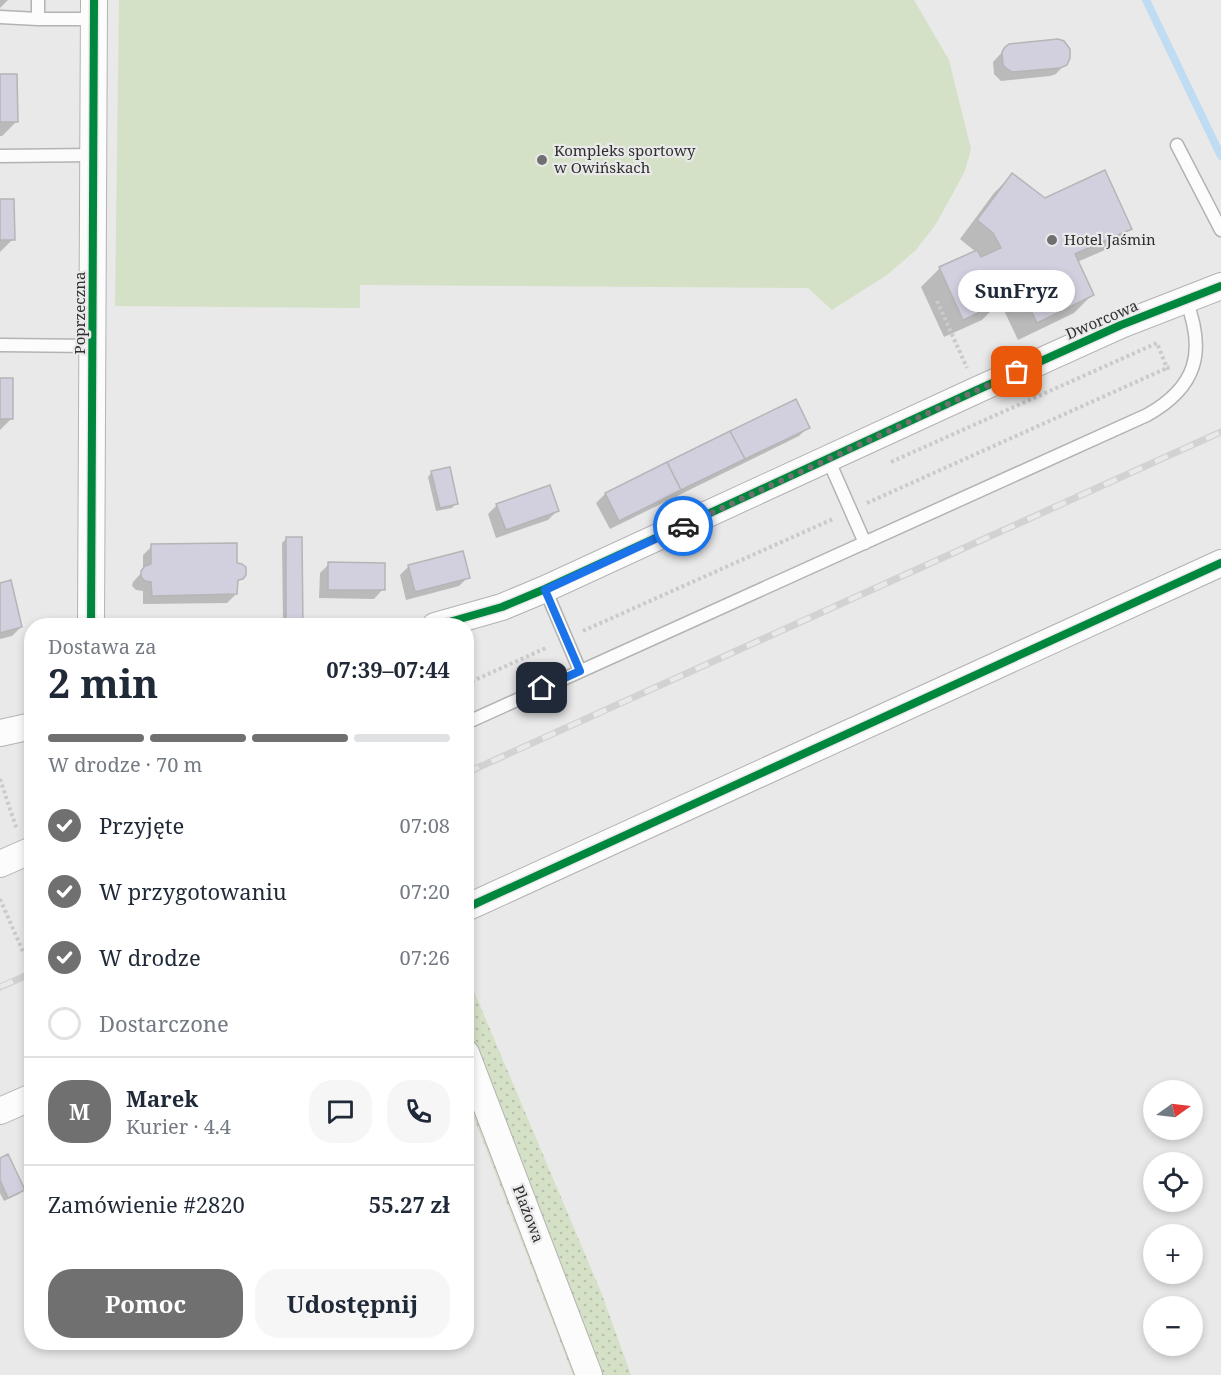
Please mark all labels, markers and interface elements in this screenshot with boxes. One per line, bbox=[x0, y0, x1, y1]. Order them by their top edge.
place label: Kompleks sportowy w Owińskach bbox=[554, 140, 696, 177]
marker: Kompleks sportowy w Owińskach bbox=[535, 153, 549, 167]
place label: Hotel Jaśmin bbox=[1064, 229, 1156, 249]
marker: Hotel Jaśmin bbox=[1045, 233, 1059, 247]
callout: SunFryz bbox=[958, 270, 1076, 312]
street label: Poprzeczna bbox=[69, 272, 89, 354]
text: SunFryz bbox=[975, 277, 1058, 304]
street label: Dworcowa bbox=[1062, 295, 1141, 343]
pin bbox=[991, 346, 1042, 397]
icon: bag bbox=[1000, 355, 1033, 388]
courier bbox=[653, 496, 713, 556]
icon: car bbox=[667, 510, 700, 543]
text: Dostawa za bbox=[48, 633, 157, 660]
text: 07:39–07:44 bbox=[326, 654, 450, 684]
text: 2 min bbox=[48, 656, 158, 709]
pin bbox=[516, 662, 567, 713]
icon: home bbox=[525, 671, 558, 704]
text: W drodze · 70 m bbox=[48, 751, 202, 778]
icon: check bbox=[48, 809, 81, 842]
text: Przyjęte bbox=[99, 810, 184, 840]
text: 07:08 bbox=[400, 812, 450, 839]
icon: check bbox=[48, 875, 81, 908]
text: W przygotowaniu bbox=[99, 876, 287, 906]
text: 07:20 bbox=[400, 878, 450, 905]
icon: check bbox=[48, 941, 81, 974]
text: W drodze bbox=[99, 942, 201, 972]
text: 07:26 bbox=[400, 944, 450, 971]
text: Dostarczone bbox=[99, 1008, 229, 1038]
button: chat bbox=[309, 1080, 372, 1143]
button: phone bbox=[387, 1080, 450, 1143]
north arrow bbox=[1143, 1080, 1203, 1140]
map controls bbox=[1143, 1080, 1203, 1356]
text: Marek bbox=[126, 1083, 198, 1113]
text: M bbox=[69, 1096, 90, 1126]
text: Kurier · 4.4 bbox=[126, 1113, 231, 1140]
button: locate bbox=[1143, 1152, 1203, 1212]
street label: Plażowa bbox=[509, 1182, 549, 1245]
text: Zamówienie #2820 bbox=[48, 1189, 245, 1219]
text: 55.27 zł bbox=[369, 1189, 450, 1219]
button: + bbox=[1143, 1224, 1203, 1284]
button: Pomoc bbox=[48, 1269, 243, 1338]
button: Udostępnij bbox=[255, 1269, 450, 1338]
button: − bbox=[1143, 1296, 1203, 1356]

